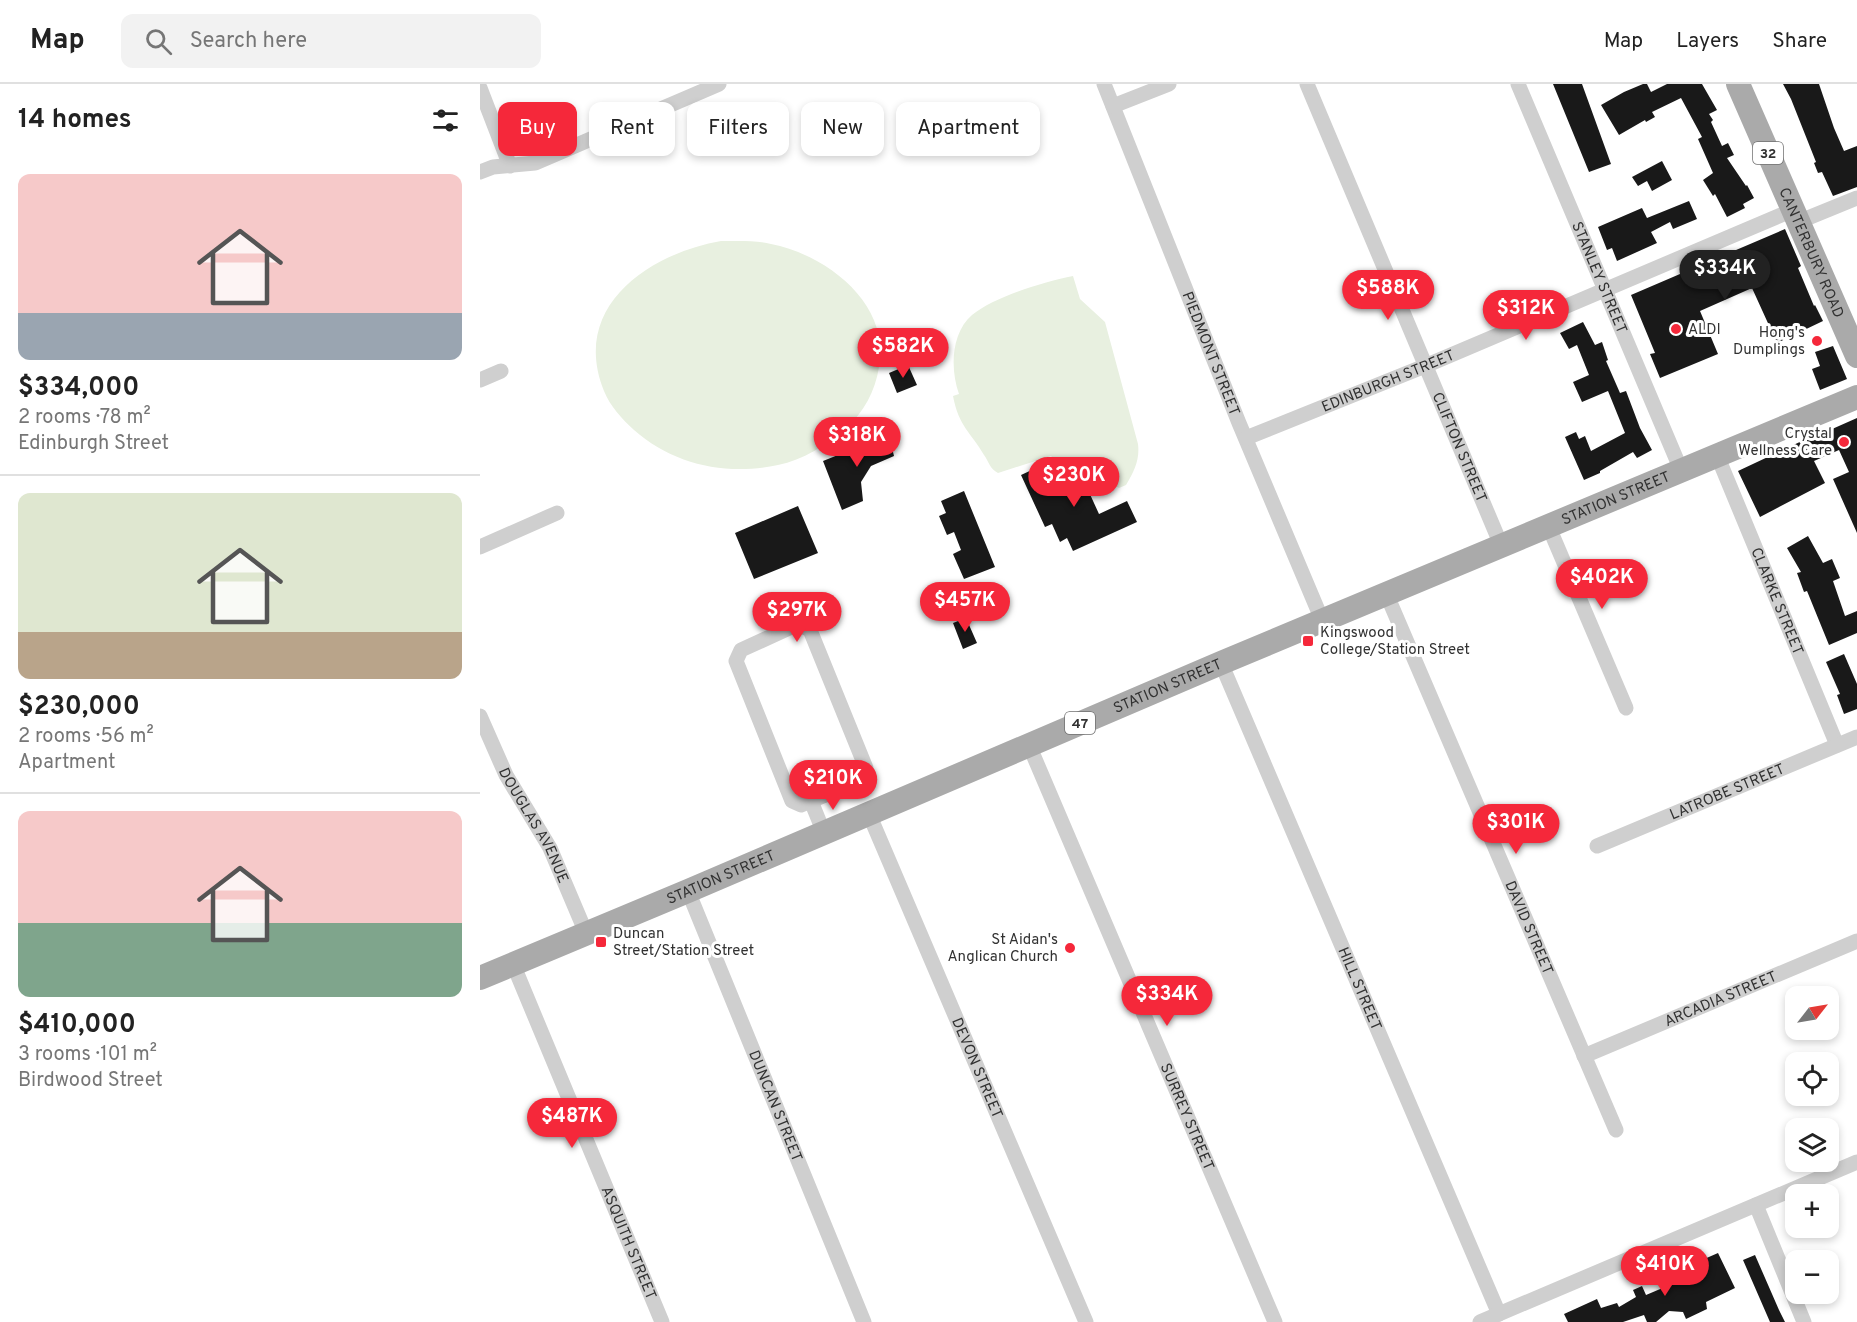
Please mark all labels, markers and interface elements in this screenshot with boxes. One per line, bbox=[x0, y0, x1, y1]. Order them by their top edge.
search box bbox=[121, 14, 541, 68]
text: Map bbox=[30, 23, 85, 59]
icon: search bbox=[142, 25, 175, 58]
text: Search here bbox=[190, 28, 307, 55]
text: Map bbox=[1604, 28, 1643, 55]
text: Layers bbox=[1676, 28, 1739, 55]
text: Share bbox=[1772, 28, 1827, 55]
chip: Buy bbox=[498, 102, 577, 156]
chip: Rent bbox=[589, 102, 675, 156]
chip: Filters bbox=[687, 102, 789, 156]
chip: New bbox=[801, 102, 884, 156]
chip: Apartment bbox=[896, 102, 1040, 156]
text: 14 homes bbox=[18, 104, 132, 137]
icon: filters bbox=[429, 104, 462, 137]
road number: 32 bbox=[1753, 142, 1783, 164]
street label: CANTERBURY ROAD bbox=[1774, 185, 1847, 321]
icon: home bbox=[186, 213, 294, 321]
street label: STANLEY STREET bbox=[1566, 219, 1630, 337]
pin: $334K bbox=[1683, 250, 1767, 301]
text: $334K bbox=[1693, 256, 1757, 282]
pin: $588K bbox=[1346, 270, 1430, 321]
text: $588K bbox=[1356, 276, 1420, 302]
street label: PIEDMONT STREET bbox=[1177, 289, 1243, 419]
pin: $312K bbox=[1484, 290, 1568, 341]
text: $312K bbox=[1497, 296, 1555, 322]
place label: ALDI bbox=[1688, 321, 1721, 340]
marker: ALDI bbox=[1669, 322, 1683, 336]
place label: Hong's Dumplings bbox=[1733, 324, 1805, 360]
pin: $582K bbox=[861, 328, 945, 379]
text: $582K bbox=[872, 334, 934, 360]
marker: Hong's Dumplings bbox=[1810, 334, 1824, 348]
street label: EDINBURGH STREET bbox=[1319, 346, 1458, 418]
text: $334,000 bbox=[18, 372, 139, 405]
street label: CLIFTON STREET bbox=[1427, 390, 1490, 506]
text: 2 rooms · 78 m² bbox=[18, 405, 151, 431]
pin: $318K bbox=[815, 417, 899, 468]
text: $318K bbox=[828, 423, 886, 449]
place label: Crystal Wellness Care bbox=[1738, 425, 1832, 461]
text: Edinburgh Street bbox=[18, 431, 169, 457]
marker: Crystal Wellness Care bbox=[1837, 435, 1851, 449]
pin: $230K bbox=[1032, 457, 1116, 508]
text: $230K bbox=[1042, 463, 1106, 489]
street label: STATION STREET bbox=[1559, 468, 1674, 530]
icon: home bbox=[186, 532, 294, 640]
street label: CLARKE STREET bbox=[1745, 545, 1807, 658]
pin: $402K bbox=[1560, 559, 1644, 610]
text: $402K bbox=[1570, 565, 1634, 591]
pin: $457K bbox=[923, 582, 1007, 633]
text: $457K bbox=[934, 588, 996, 614]
pin: $297K bbox=[755, 592, 839, 643]
text: $297K bbox=[766, 598, 828, 624]
place label: Kingswood College/Station Street bbox=[1320, 624, 1470, 660]
marker: Kingswood College/Station Street bbox=[1301, 634, 1315, 648]
street label: STATION STREET bbox=[1111, 656, 1225, 719]
text: $230,000 bbox=[18, 691, 140, 724]
road number: 47 bbox=[1065, 712, 1095, 734]
text: 2 rooms · 56 m² bbox=[18, 724, 154, 750]
text: Apartment bbox=[18, 750, 116, 776]
pin: $210K bbox=[791, 760, 875, 811]
street label: LATROBE STREET bbox=[1667, 760, 1788, 825]
street label: DOUGLAS AVENUE bbox=[493, 765, 572, 886]
text: $210K bbox=[803, 766, 863, 792]
pin: $301K bbox=[1474, 804, 1558, 855]
text: $301K bbox=[1486, 810, 1546, 836]
street label: STATION STREET bbox=[664, 847, 778, 910]
icon: home bbox=[186, 850, 294, 958]
street label: DAVID STREET bbox=[1499, 878, 1556, 978]
place label: Duncan Street/Station Street bbox=[613, 925, 754, 961]
place label: St Aidan's Anglican Church bbox=[947, 931, 1058, 967]
marker: Duncan Street/Station Street bbox=[594, 935, 608, 949]
marker: St Aidan's Anglican Church bbox=[1063, 941, 1077, 955]
street label: HILL STREET bbox=[1332, 945, 1385, 1034]
street label: ARCADIA STREET bbox=[1662, 968, 1780, 1032]
pin: $334K bbox=[1125, 976, 1209, 1027]
text: $334K bbox=[1135, 982, 1199, 1008]
north arrow bbox=[1785, 986, 1839, 1040]
map controls bbox=[1785, 986, 1839, 1304]
text: $410,000 bbox=[18, 1009, 136, 1042]
street label: DEVON STREET bbox=[946, 1015, 1006, 1122]
text: 3 rooms · 101 m² bbox=[18, 1042, 157, 1068]
street label: DUNCAN STREET bbox=[743, 1048, 806, 1165]
button: locate bbox=[1785, 1052, 1839, 1106]
street label: SURREY STREET bbox=[1155, 1061, 1217, 1174]
text: Birdwood Street bbox=[18, 1068, 163, 1094]
pin: $487K bbox=[530, 1098, 614, 1149]
text: $487K bbox=[541, 1104, 603, 1130]
button: layers bbox=[1785, 1118, 1839, 1172]
street label: ASQUITH STREET bbox=[596, 1184, 660, 1303]
button: + bbox=[1785, 1184, 1839, 1238]
pin: $410K bbox=[1623, 1246, 1707, 1297]
button: − bbox=[1785, 1250, 1839, 1304]
text: $410K bbox=[1635, 1252, 1695, 1278]

